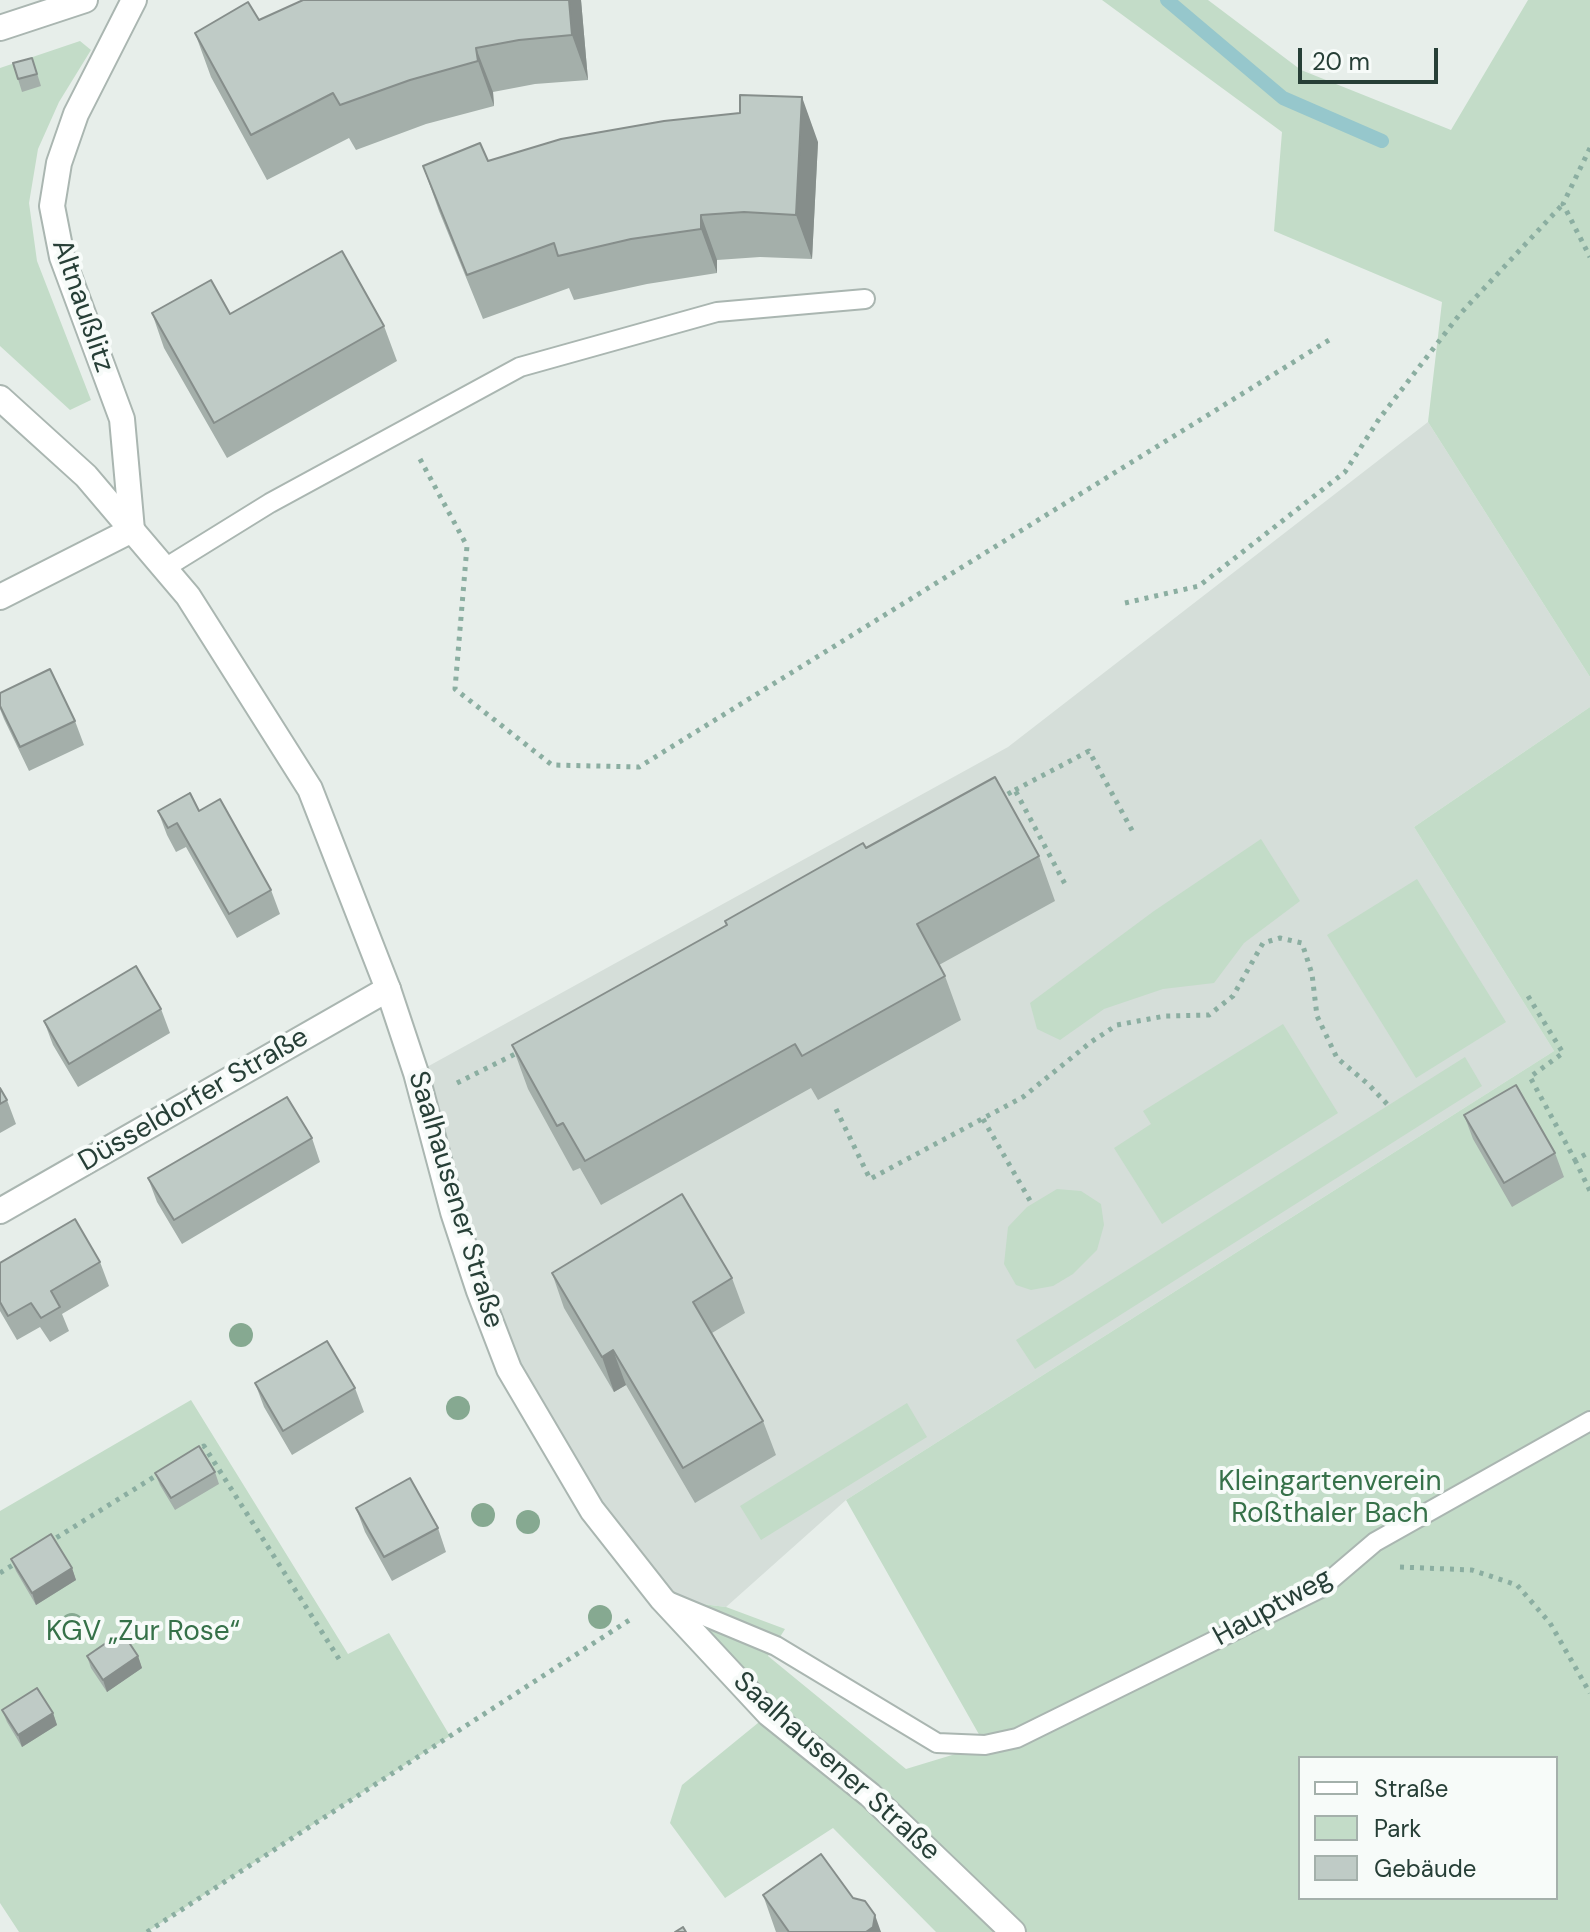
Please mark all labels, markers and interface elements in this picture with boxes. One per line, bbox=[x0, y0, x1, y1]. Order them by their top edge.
scale bar bbox=[1302, 32, 1442, 82]
text: 20 m bbox=[1312, 46, 1370, 77]
street label: Altnaußlitz bbox=[44, 235, 120, 377]
street label: Düsseldorfer Straße bbox=[73, 1021, 315, 1179]
street label: Saalhausener Straße bbox=[400, 1067, 510, 1333]
park label: Kleingartenverein Roßthaler Bach bbox=[1218, 1466, 1442, 1532]
street label: Hauptweg bbox=[1208, 1562, 1338, 1654]
park label: KGV „Zur Rose“ bbox=[46, 1616, 240, 1650]
street label: Saalhausener Straße bbox=[726, 1665, 946, 1869]
legend bbox=[1298, 1756, 1558, 1900]
text: Straße bbox=[1374, 1773, 1448, 1804]
text: Park bbox=[1374, 1813, 1421, 1844]
text: Gebäude bbox=[1374, 1853, 1476, 1884]

